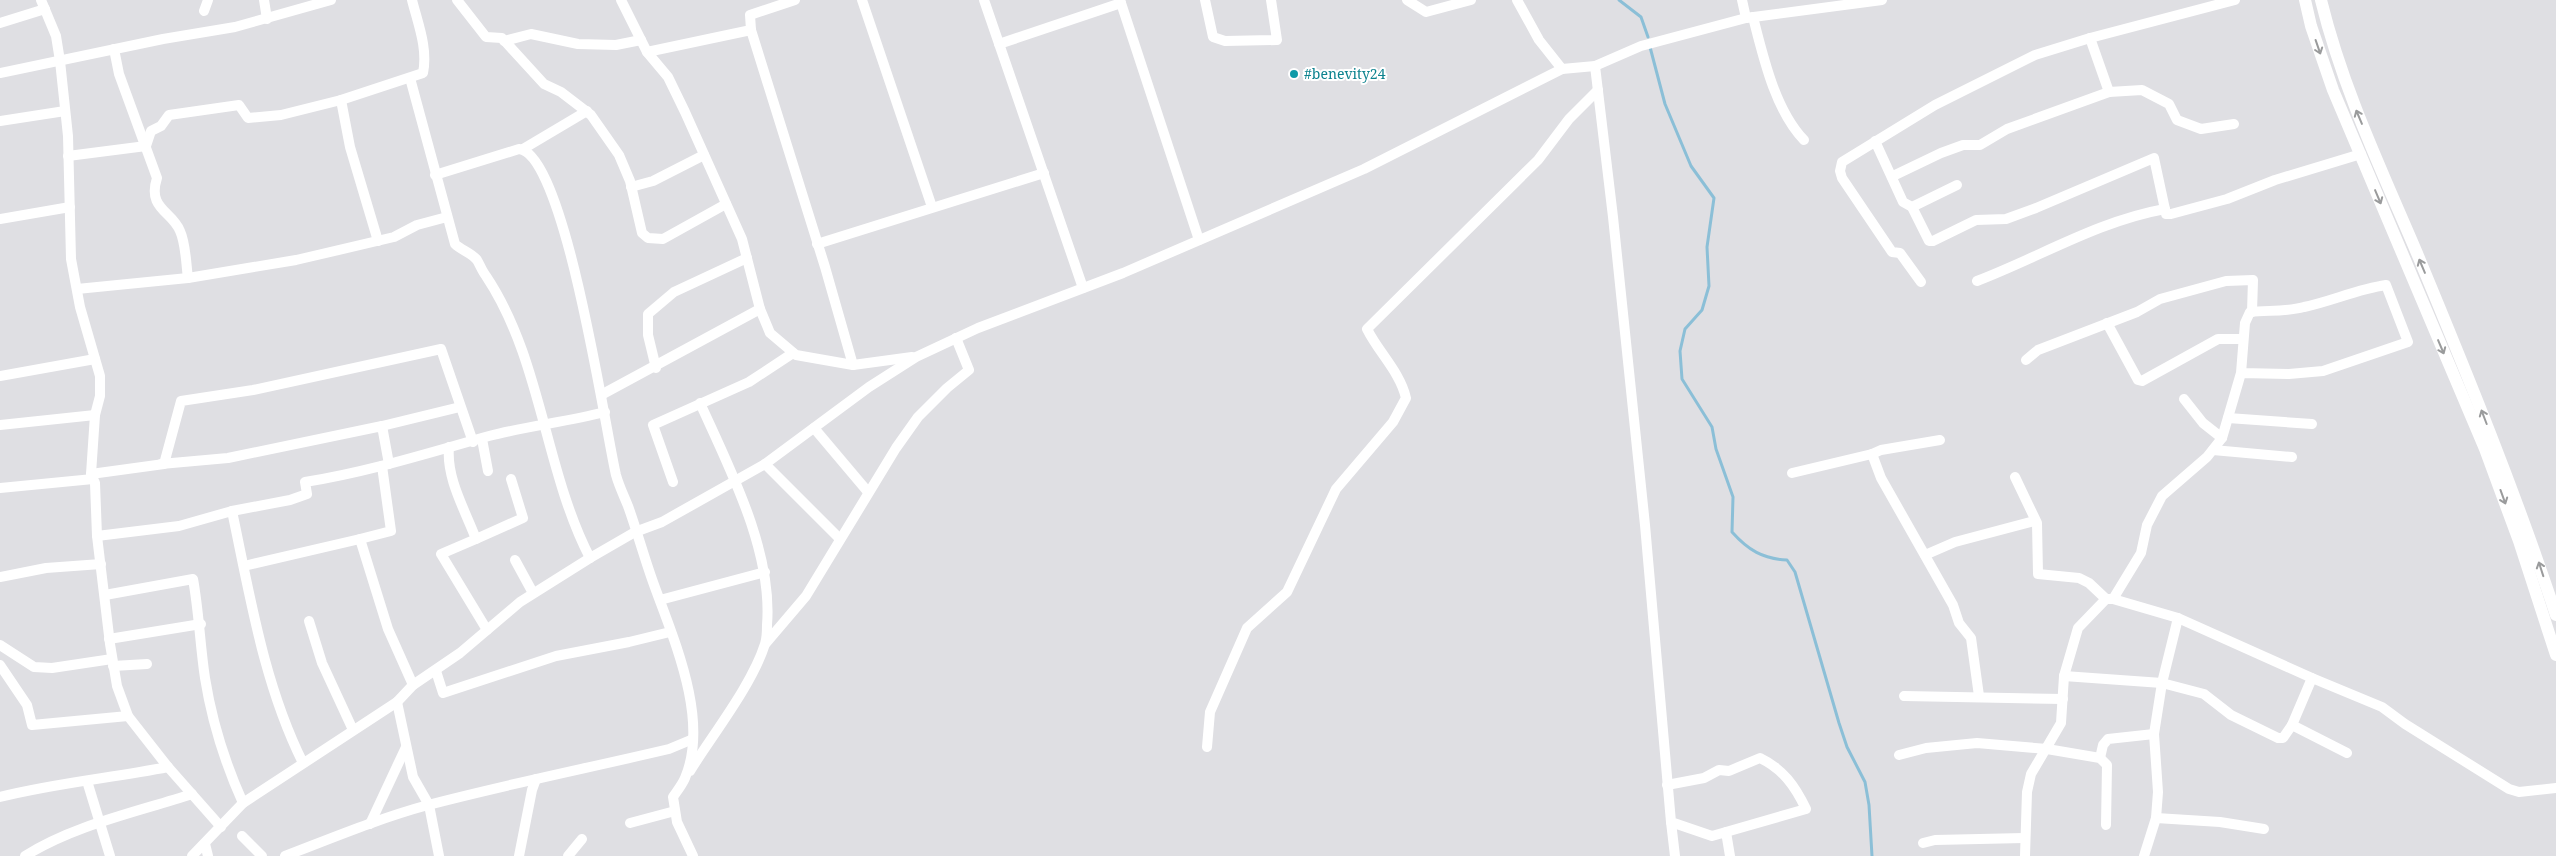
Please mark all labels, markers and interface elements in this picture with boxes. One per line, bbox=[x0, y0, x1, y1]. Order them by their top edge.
one-way arrow bbox=[2314, 39, 2323, 54]
place label: #benevity24 bbox=[1304, 64, 1386, 83]
marker: #benevity24 bbox=[1288, 68, 1300, 80]
one-way arrow bbox=[2354, 110, 2364, 125]
one-way arrow bbox=[2373, 189, 2383, 204]
one-way arrow bbox=[2417, 259, 2426, 274]
one-way arrow bbox=[2437, 339, 2447, 354]
one-way arrow bbox=[2479, 410, 2488, 425]
one-way arrow bbox=[2499, 489, 2508, 505]
one-way arrow bbox=[2536, 562, 2545, 577]

